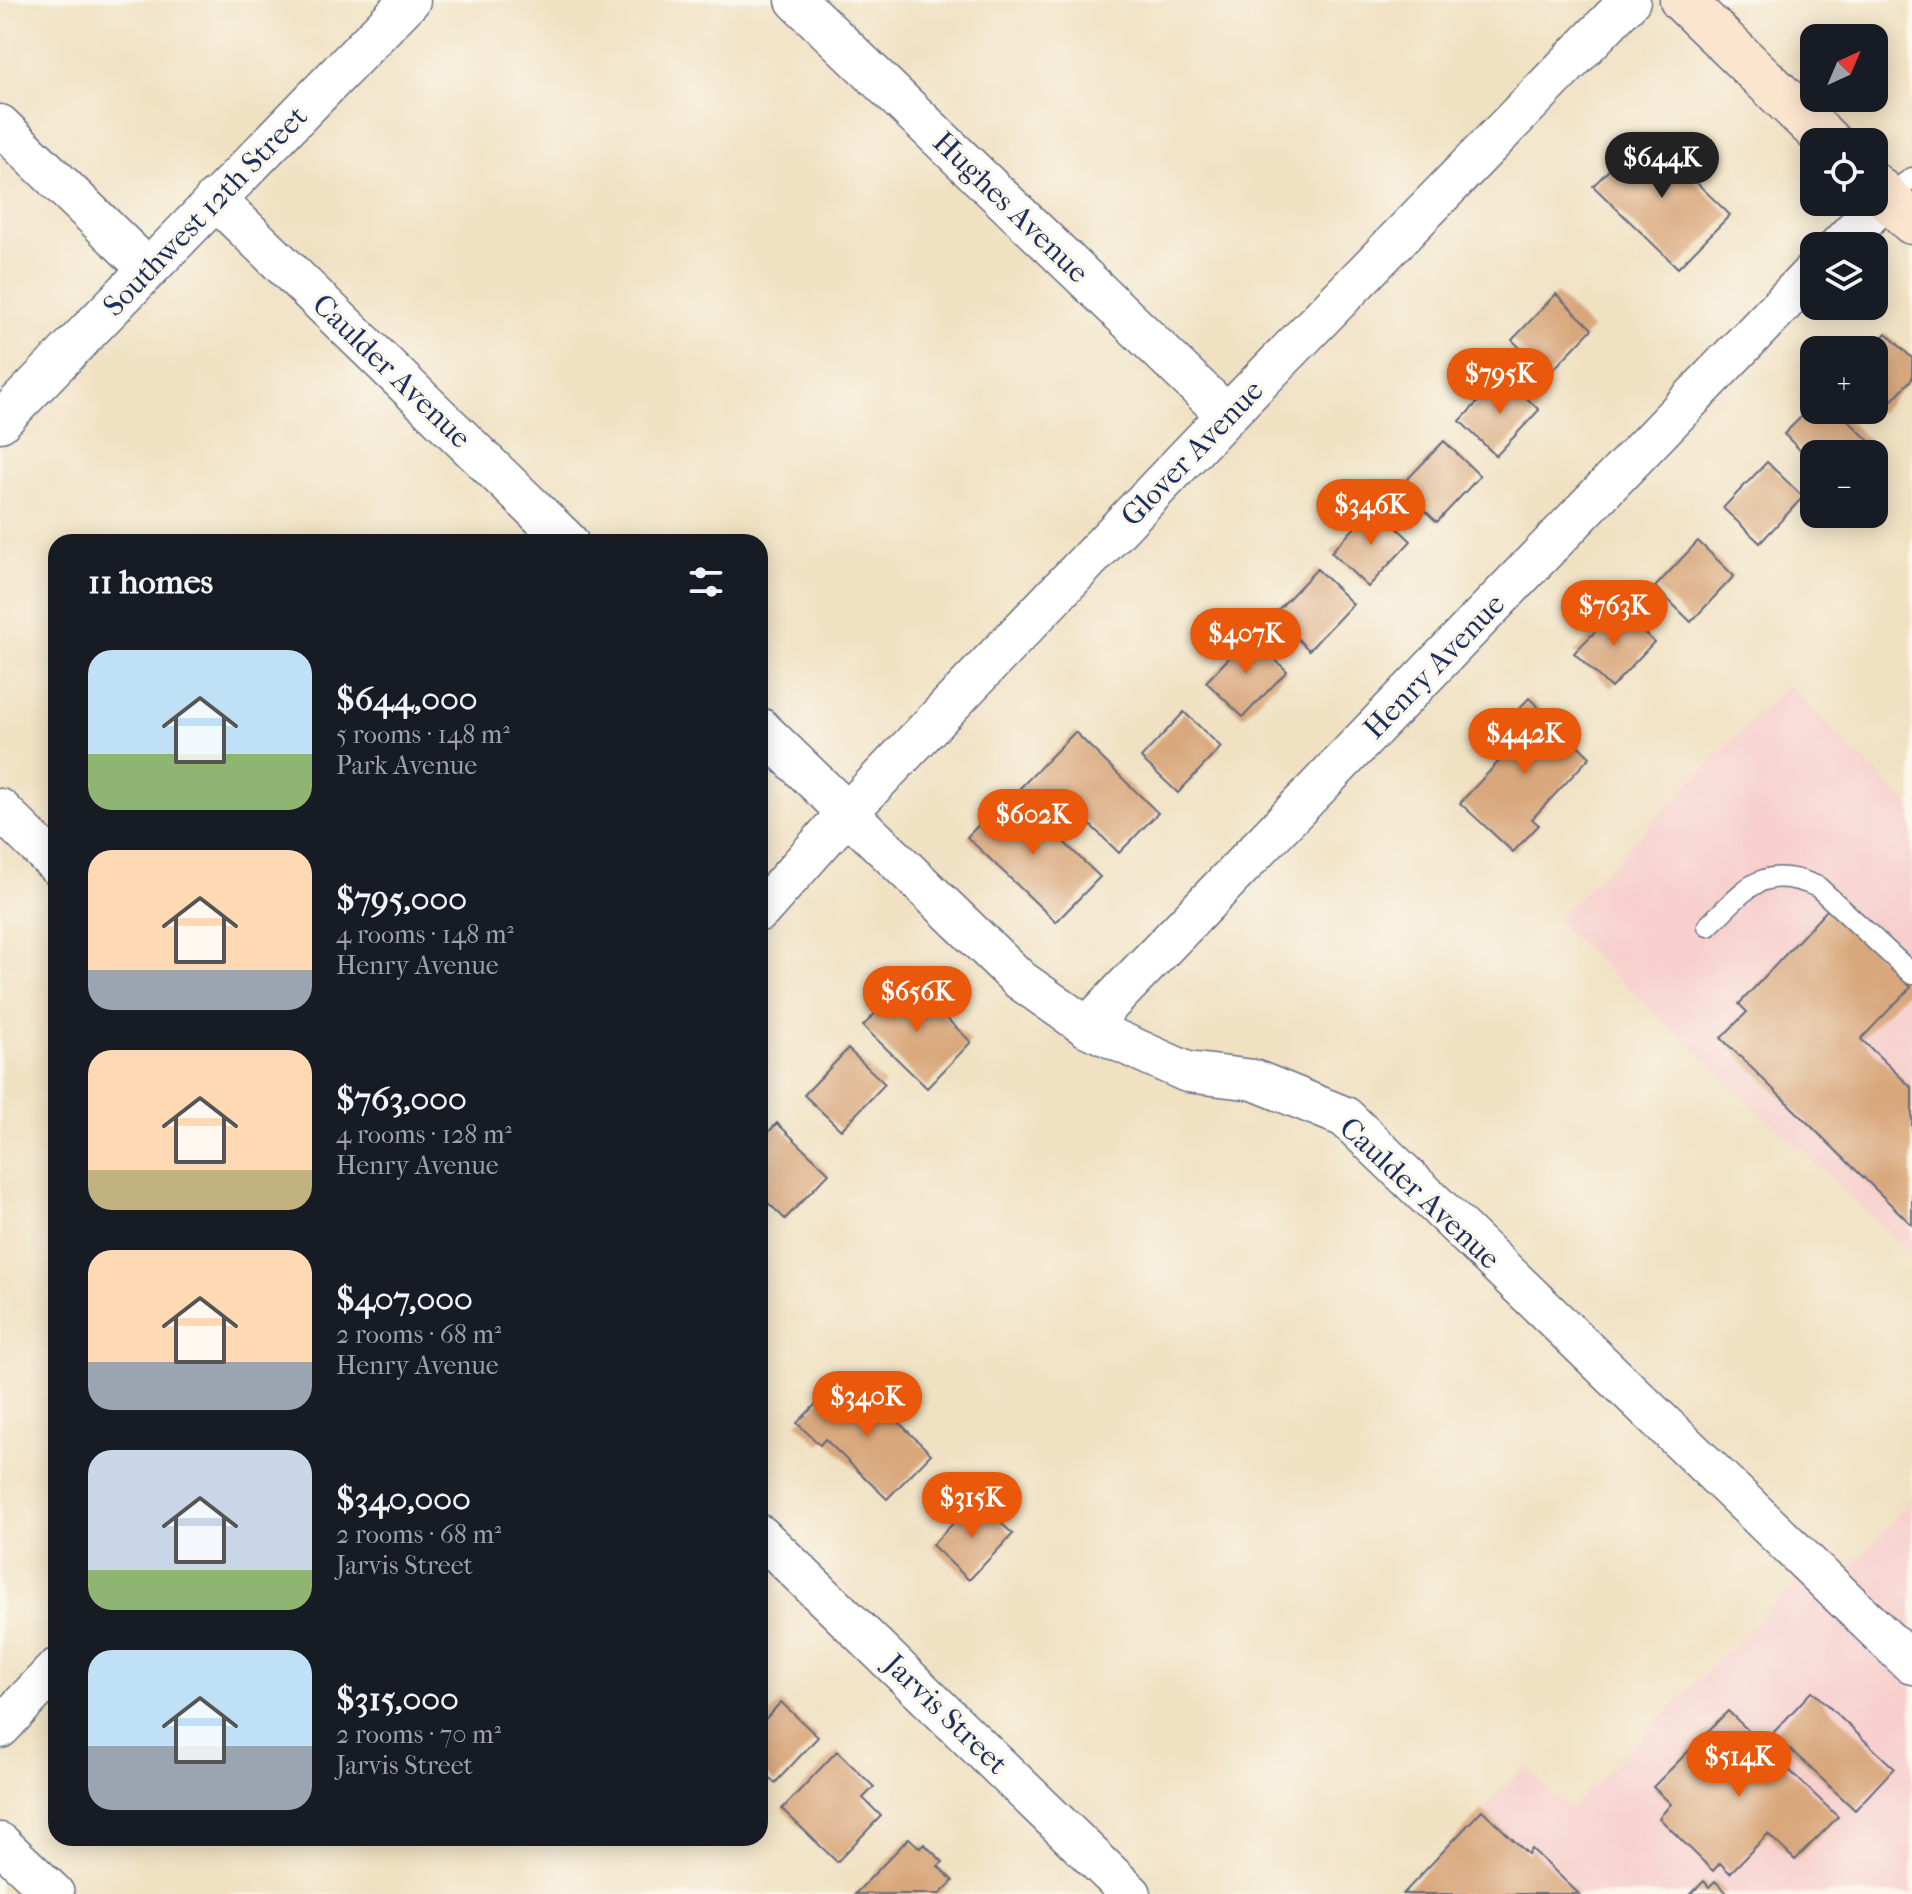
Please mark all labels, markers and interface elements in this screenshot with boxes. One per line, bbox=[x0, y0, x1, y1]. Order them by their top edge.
north arrow bbox=[1800, 24, 1888, 112]
map controls bbox=[1800, 24, 1888, 528]
street label: Southwest 12th Street bbox=[96, 99, 315, 324]
street label: Hughes Avenue bbox=[926, 125, 1096, 290]
button: locate bbox=[1800, 128, 1888, 216]
pin: $644K bbox=[1606, 132, 1718, 200]
text: $644K bbox=[1623, 142, 1701, 173]
button: layers bbox=[1800, 232, 1888, 320]
street label: Caulder Avenue bbox=[305, 287, 478, 456]
button: + bbox=[1800, 336, 1888, 424]
pin: $795K bbox=[1444, 348, 1556, 416]
text: $795K bbox=[1465, 358, 1535, 389]
street label: Glover Avenue bbox=[1114, 373, 1271, 534]
button: − bbox=[1800, 440, 1888, 528]
pin: $346K bbox=[1315, 479, 1427, 547]
text: $346K bbox=[1334, 489, 1408, 520]
icon: filters bbox=[684, 560, 728, 604]
text: 11 homes bbox=[88, 562, 213, 602]
pin: $763K bbox=[1558, 580, 1670, 648]
street label: Henry Avenue bbox=[1357, 587, 1512, 746]
text: $763K bbox=[1579, 590, 1649, 621]
pin: $407K bbox=[1190, 608, 1302, 676]
text: $407K bbox=[1208, 618, 1284, 649]
text: $644,000 bbox=[336, 679, 478, 719]
icon: home bbox=[152, 682, 248, 778]
pin: $442K bbox=[1469, 708, 1581, 776]
text: $442K bbox=[1486, 718, 1564, 749]
text: 5 rooms · 148 m² bbox=[336, 719, 510, 750]
text: Park Avenue bbox=[336, 750, 477, 781]
pin: $602K bbox=[977, 789, 1089, 857]
text: $602K bbox=[995, 799, 1071, 830]
text: $795,000 bbox=[336, 879, 467, 919]
icon: home bbox=[152, 882, 248, 978]
text: 4 rooms · 148 m² bbox=[336, 919, 514, 950]
text: Henry Avenue bbox=[336, 950, 499, 981]
pin: $656K bbox=[861, 966, 973, 1034]
text: $656K bbox=[881, 976, 953, 1007]
text: $763,000 bbox=[336, 1079, 467, 1119]
icon: home bbox=[152, 1082, 248, 1178]
street label: Caulder Avenue bbox=[1332, 1110, 1507, 1277]
text: 4 rooms · 128 m² bbox=[336, 1119, 512, 1150]
text: Henry Avenue bbox=[336, 1150, 499, 1181]
text: $407,000 bbox=[336, 1279, 473, 1319]
icon: home bbox=[152, 1282, 248, 1378]
text: 2 rooms · 68 m² bbox=[336, 1319, 501, 1350]
text: Henry Avenue bbox=[336, 1350, 499, 1381]
pin: $340K bbox=[811, 1371, 923, 1439]
text: $340K bbox=[830, 1381, 904, 1412]
pin: $315K bbox=[916, 1472, 1028, 1540]
text: $340,000 bbox=[336, 1479, 471, 1519]
icon: home bbox=[152, 1482, 248, 1578]
text: $315K bbox=[940, 1482, 1004, 1513]
text: 2 rooms · 68 m² bbox=[336, 1519, 501, 1550]
text: Jarvis Street bbox=[336, 1550, 473, 1581]
street label: Jarvis Street bbox=[875, 1646, 1015, 1782]
text: $315,000 bbox=[336, 1679, 459, 1719]
icon: home bbox=[152, 1682, 248, 1778]
text: 2 rooms · 70 m² bbox=[336, 1719, 501, 1750]
pin: $514K bbox=[1683, 1731, 1795, 1799]
text: $514K bbox=[1704, 1741, 1774, 1772]
text: Jarvis Street bbox=[336, 1750, 473, 1781]

